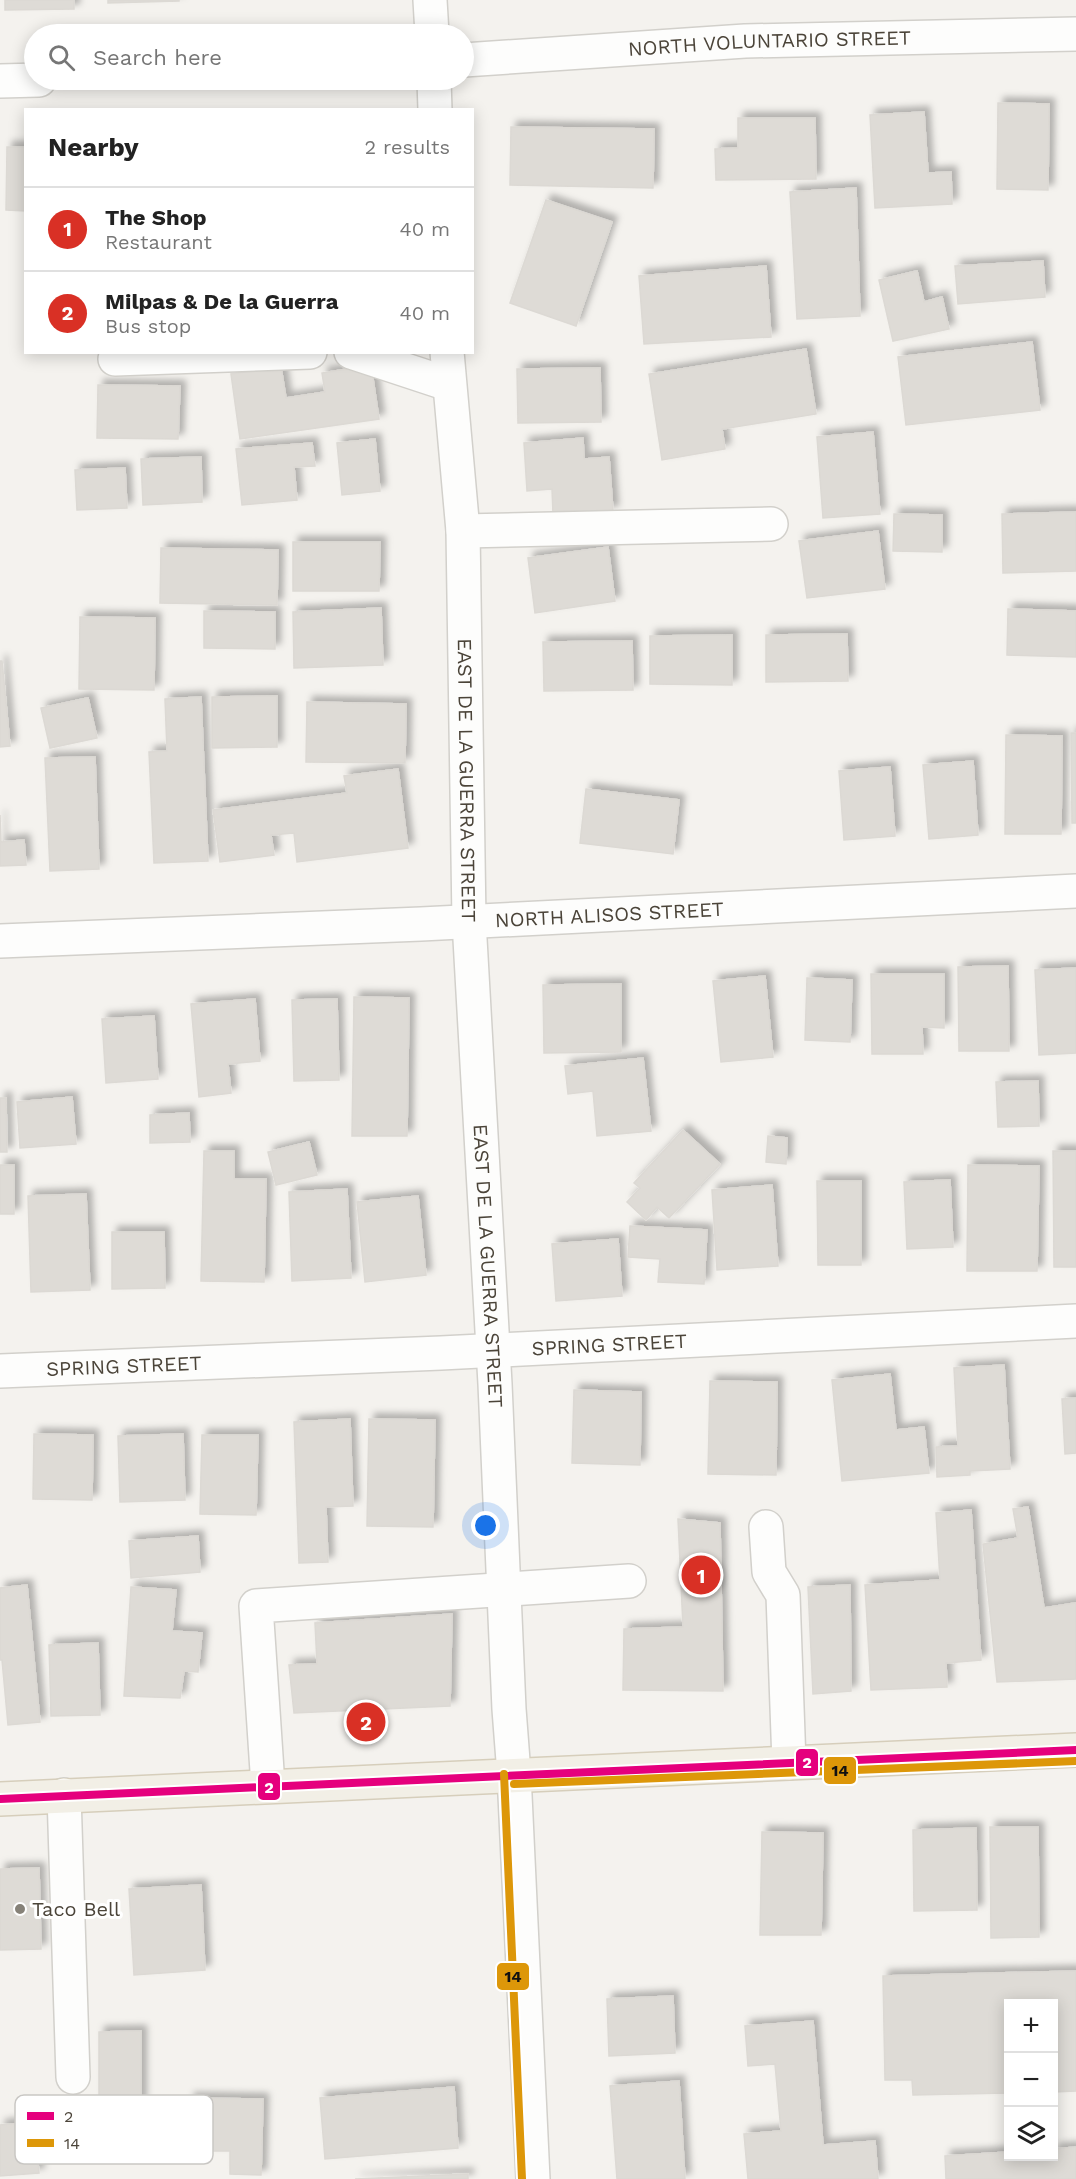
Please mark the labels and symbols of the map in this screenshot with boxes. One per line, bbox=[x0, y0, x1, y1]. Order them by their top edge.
street label: NORTH VOLUNTARIO STREET bbox=[627, 25, 911, 61]
street label: EAST DE LA GUERRA STREET bbox=[453, 638, 481, 923]
street label: NORTH ALISOS STREET bbox=[494, 897, 724, 932]
street label: EAST DE LA GUERRA STREET bbox=[468, 1123, 508, 1408]
street label: SPRING STREET bbox=[531, 1329, 688, 1360]
street label: SPRING STREET bbox=[46, 1351, 202, 1381]
your location bbox=[471, 1511, 500, 1540]
pin: 1 bbox=[682, 1552, 720, 1598]
pin: 2 bbox=[346, 1700, 386, 1744]
line badge: 2 bbox=[795, 1748, 819, 1777]
text: 2 bbox=[802, 1753, 812, 1772]
line badge: 14 bbox=[823, 1756, 857, 1785]
text: 14 bbox=[831, 1761, 849, 1780]
line badge: 2 bbox=[257, 1772, 281, 1801]
text: 2 bbox=[264, 1778, 274, 1797]
place label: Taco Bell bbox=[32, 1897, 120, 1921]
marker: Taco Bell bbox=[13, 1902, 27, 1916]
line badge: 14 bbox=[496, 1962, 530, 1991]
text: 14 bbox=[504, 1967, 522, 1986]
legend bbox=[15, 2095, 213, 2164]
text: 2 bbox=[64, 2107, 73, 2126]
text: 14 bbox=[64, 2134, 80, 2153]

